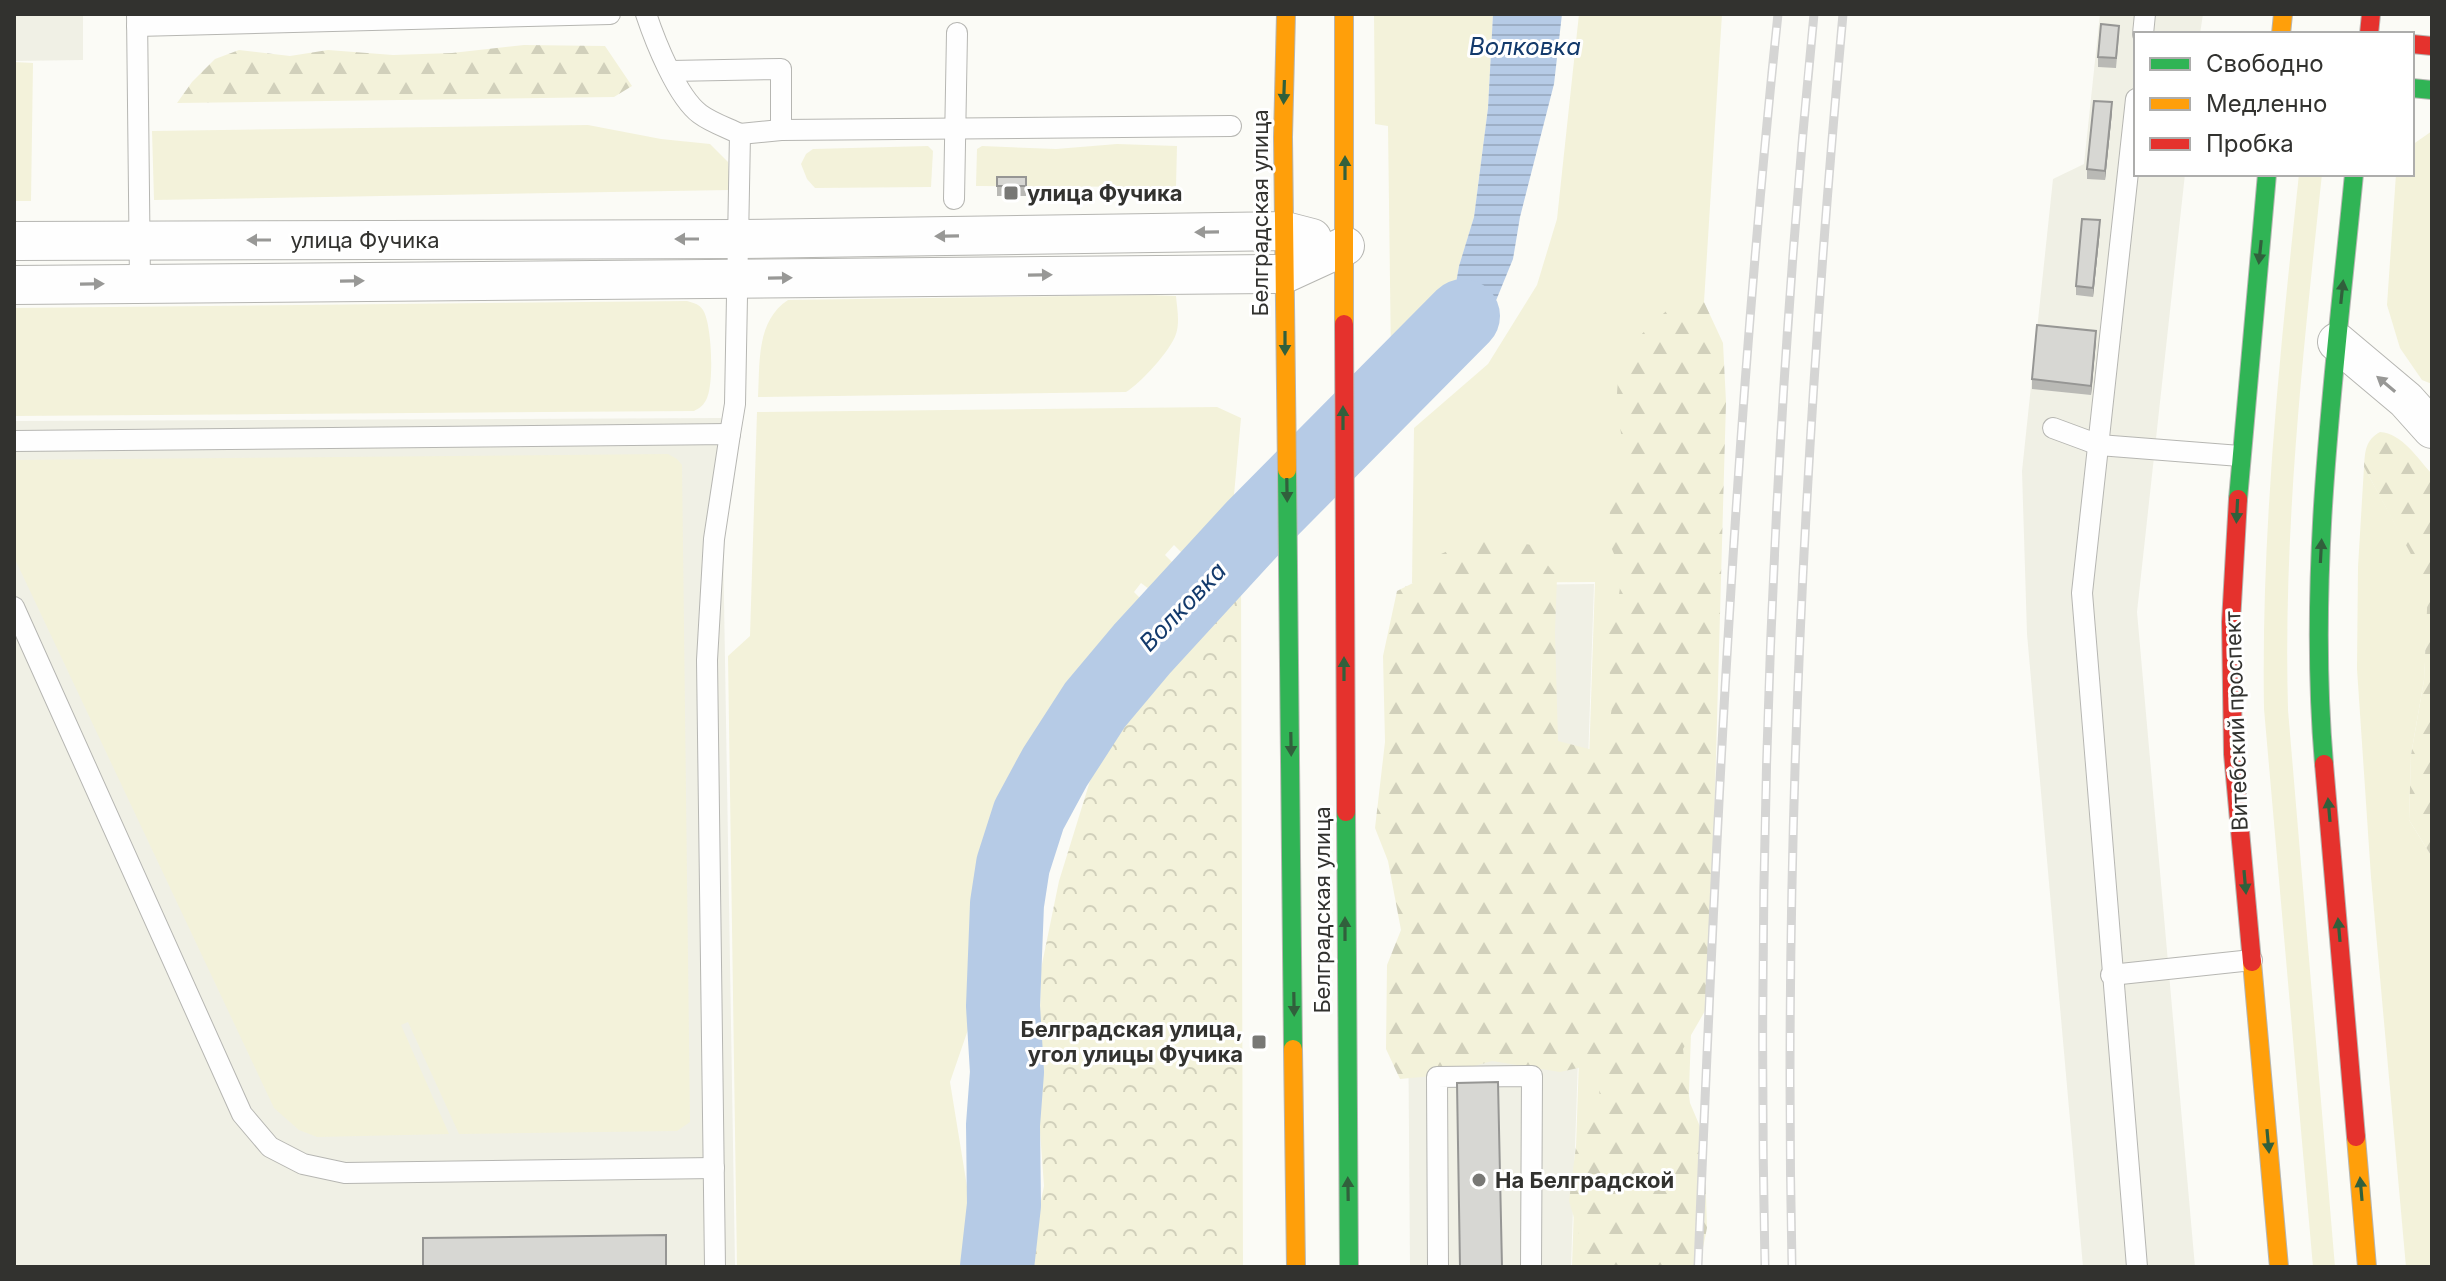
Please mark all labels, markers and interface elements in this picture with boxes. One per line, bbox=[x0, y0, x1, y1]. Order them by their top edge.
water label: Волковка bbox=[1469, 32, 1581, 61]
legend bbox=[2134, 32, 2414, 176]
text: Свободно bbox=[2206, 49, 2324, 78]
one-way arrow bbox=[1278, 80, 1291, 105]
text: Медленно bbox=[2206, 89, 2327, 118]
street label: Белградская улица bbox=[1247, 109, 1273, 317]
text: Пробка bbox=[2206, 129, 2294, 158]
one-way arrow bbox=[1339, 155, 1351, 180]
place label: улица Фучика bbox=[1027, 180, 1183, 206]
marker: улица Фучика bbox=[1002, 184, 1020, 202]
one-way arrow bbox=[1194, 226, 1219, 238]
street label: улица Фучика bbox=[290, 227, 440, 253]
one-way arrow bbox=[934, 229, 959, 242]
one-way arrow bbox=[674, 233, 699, 245]
one-way arrow bbox=[246, 234, 271, 246]
one-way arrow bbox=[2253, 240, 2266, 265]
one-way arrow bbox=[1028, 269, 1053, 281]
one-way arrow bbox=[768, 271, 793, 284]
one-way arrow bbox=[340, 275, 365, 288]
one-way arrow bbox=[80, 278, 105, 290]
one-way arrow bbox=[2336, 279, 2349, 304]
one-way arrow bbox=[1279, 331, 1291, 356]
one-way arrow bbox=[2377, 376, 2397, 393]
one-way arrow bbox=[1337, 405, 1349, 430]
one-way arrow bbox=[1281, 478, 1293, 503]
one-way arrow bbox=[2230, 499, 2243, 524]
one-way arrow bbox=[2315, 538, 2328, 563]
water label: Волковка bbox=[1133, 556, 1232, 657]
street label: Витебский проспект bbox=[2219, 610, 2253, 831]
one-way arrow bbox=[1338, 656, 1351, 681]
one-way arrow bbox=[1285, 732, 1297, 757]
one-way arrow bbox=[2322, 797, 2335, 822]
street label: Белградская улица bbox=[1309, 806, 1335, 1014]
one-way arrow bbox=[2238, 870, 2251, 895]
one-way arrow bbox=[1339, 916, 1352, 941]
one-way arrow bbox=[2332, 917, 2345, 942]
one-way arrow bbox=[1288, 992, 1301, 1017]
place label: Белградская улица, угол улицы Фучика bbox=[1020, 1016, 1243, 1067]
marker: Белградская улица, угол улицы Фучика bbox=[1250, 1033, 1268, 1051]
one-way arrow bbox=[2262, 1129, 2275, 1154]
place label: На Белградской bbox=[1495, 1167, 1674, 1193]
marker: На Белградской bbox=[1470, 1171, 1488, 1189]
one-way arrow bbox=[1342, 1176, 1354, 1201]
one-way arrow bbox=[2354, 1176, 2367, 1201]

